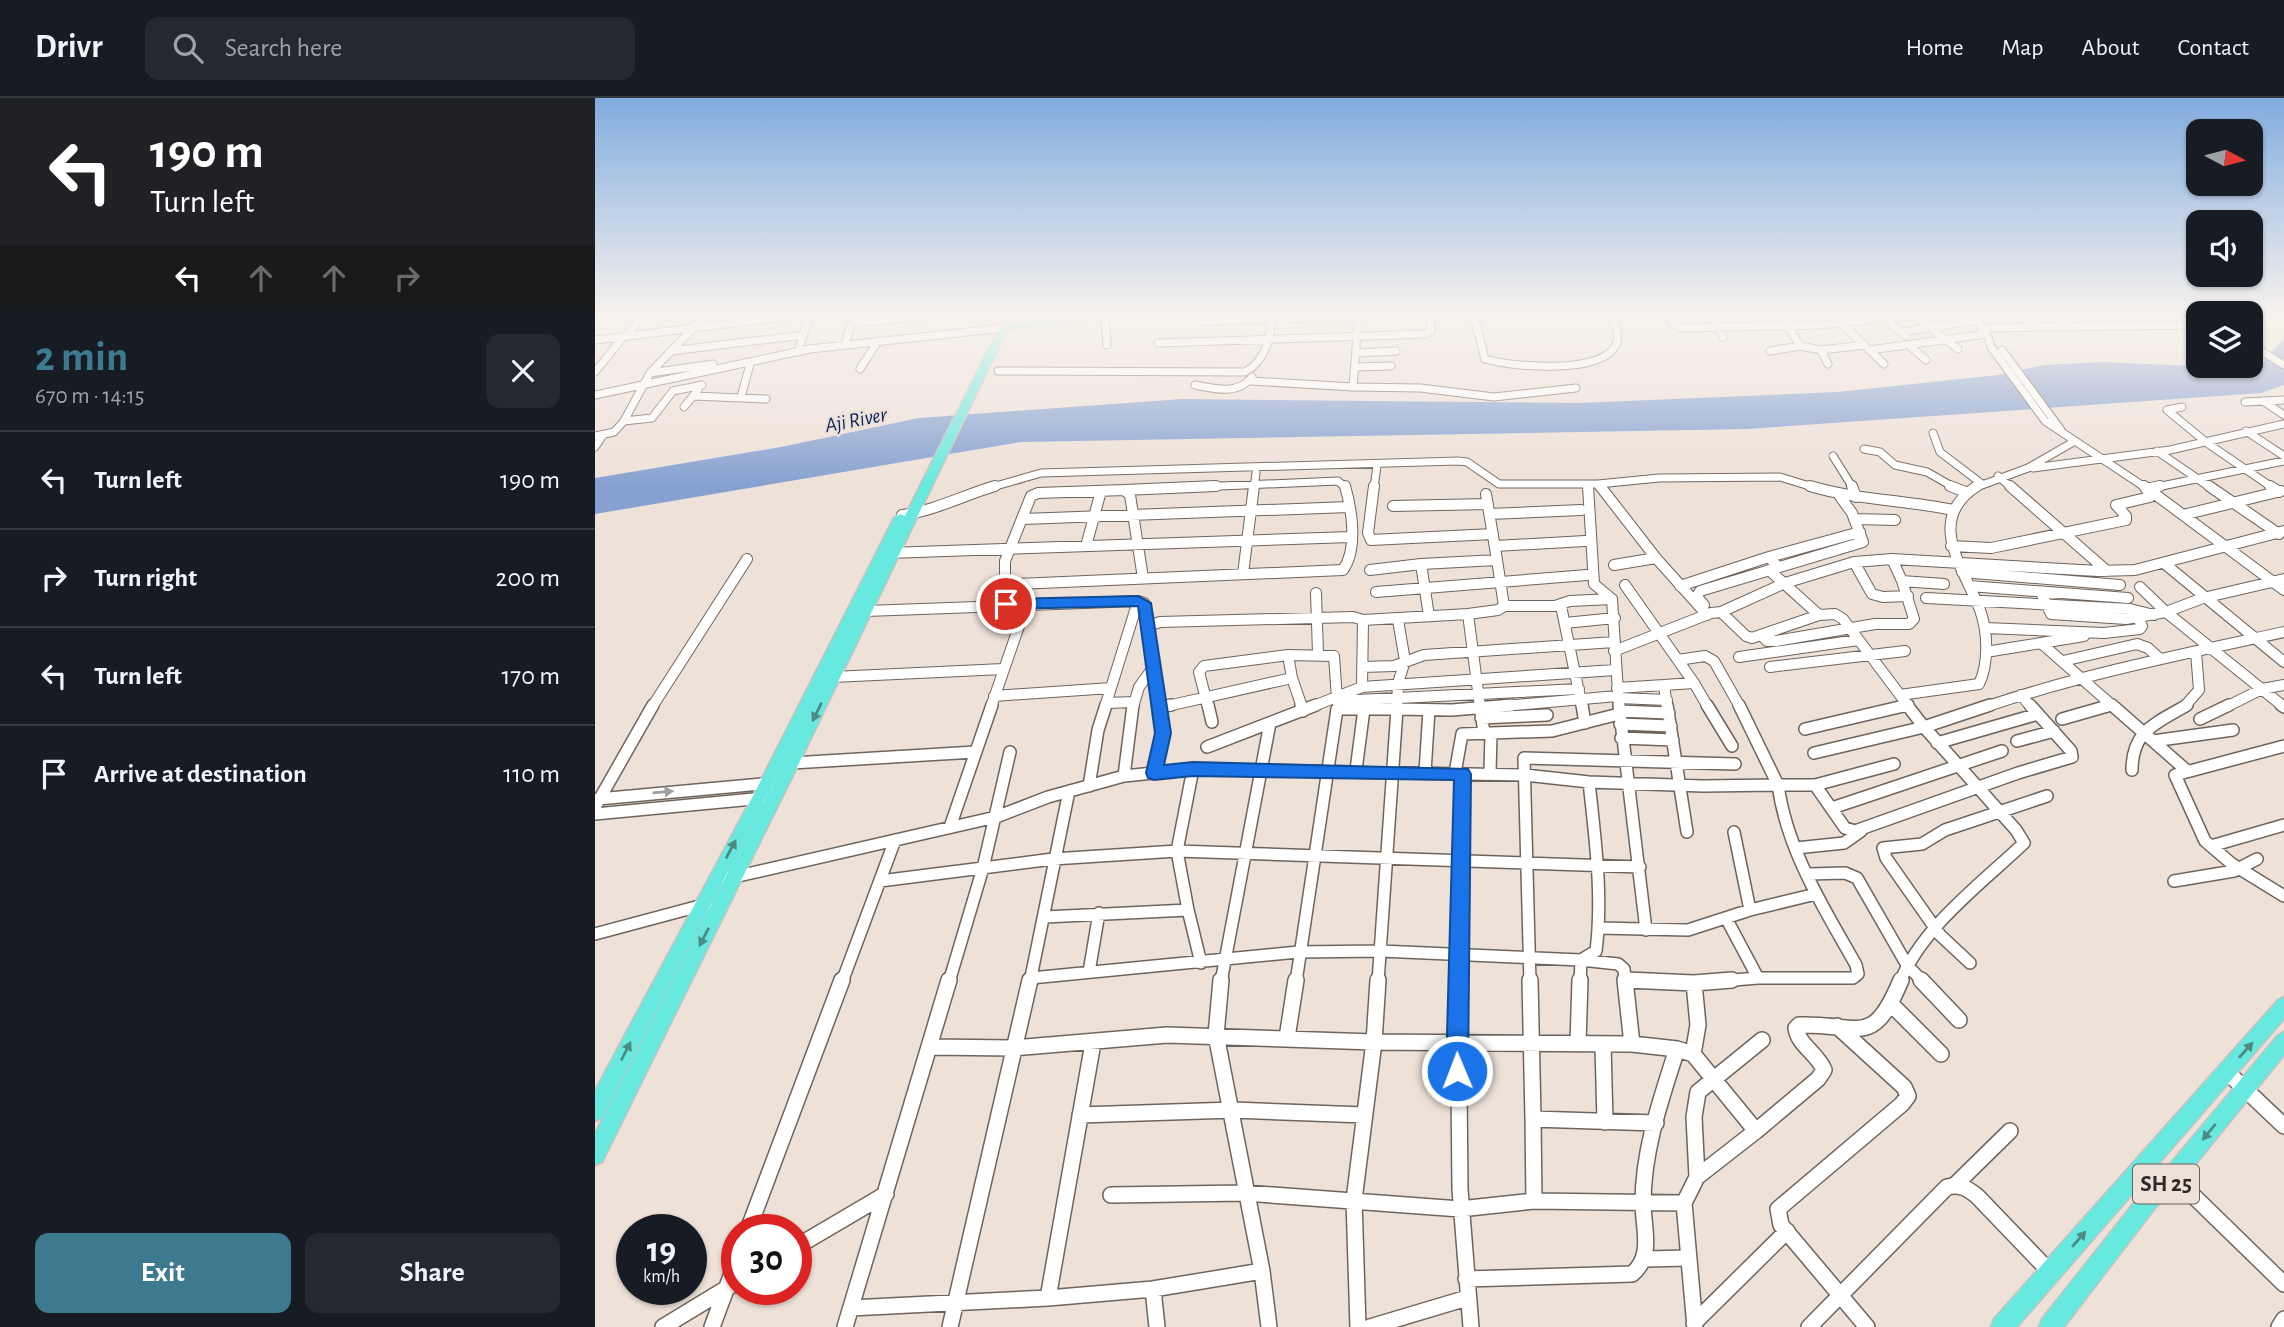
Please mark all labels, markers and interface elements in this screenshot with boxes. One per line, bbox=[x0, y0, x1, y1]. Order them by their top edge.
search box bbox=[145, 17, 635, 80]
icon: search bbox=[169, 29, 207, 67]
text: Drivr bbox=[35, 31, 103, 64]
text: Search here bbox=[225, 35, 342, 61]
text: Home bbox=[1906, 36, 1964, 60]
text: Map bbox=[2002, 36, 2044, 60]
text: About bbox=[2082, 36, 2139, 60]
text: Contact bbox=[2177, 36, 2249, 60]
north arrow bbox=[2186, 119, 2263, 196]
map controls bbox=[2186, 119, 2263, 378]
icon: left bbox=[35, 126, 126, 217]
text: 190 m bbox=[150, 128, 264, 177]
text: Turn left bbox=[150, 186, 254, 218]
button: sound bbox=[2186, 210, 2263, 287]
icon: left bbox=[169, 259, 207, 297]
icon: ahead bbox=[242, 259, 280, 297]
icon: ahead bbox=[315, 259, 353, 297]
icon: right bbox=[388, 259, 426, 297]
button: layers bbox=[2186, 301, 2263, 378]
button: close bbox=[486, 334, 560, 408]
text: 2 min bbox=[35, 336, 128, 378]
text: 670 m · 14:15 bbox=[35, 385, 144, 408]
water label: Aji River bbox=[822, 403, 890, 436]
icon: left bbox=[35, 461, 73, 499]
text: Turn left bbox=[94, 467, 182, 493]
text: 190 m bbox=[500, 467, 560, 493]
icon: right bbox=[35, 559, 73, 597]
text: Turn right bbox=[94, 565, 197, 591]
text: 200 m bbox=[496, 565, 560, 591]
pin bbox=[976, 574, 1036, 634]
icon: arrive bbox=[987, 585, 1025, 623]
icon: left bbox=[35, 657, 73, 695]
text: Turn left bbox=[94, 663, 182, 689]
text: 170 m bbox=[501, 663, 560, 689]
one-way arrow bbox=[811, 702, 822, 722]
icon: arrive bbox=[35, 755, 73, 793]
text: Arrive at destination bbox=[94, 761, 307, 787]
text: 110 m bbox=[503, 761, 560, 787]
one-way arrow bbox=[652, 786, 674, 797]
one-way arrow bbox=[725, 839, 737, 859]
one-way arrow bbox=[698, 927, 709, 947]
position arrow bbox=[1420, 1034, 1494, 1108]
one-way arrow bbox=[621, 1041, 632, 1061]
one-way arrow bbox=[2237, 1042, 2253, 1059]
one-way arrow bbox=[2202, 1122, 2217, 1140]
road number: SH 25 bbox=[2133, 1164, 2199, 1204]
speed limit sign: 30 bbox=[721, 1214, 812, 1305]
one-way arrow bbox=[2071, 1230, 2087, 1248]
button: Exit bbox=[35, 1233, 291, 1313]
button: Share bbox=[305, 1233, 560, 1313]
text: 19 bbox=[647, 1233, 676, 1268]
text: km/h bbox=[643, 1268, 680, 1286]

